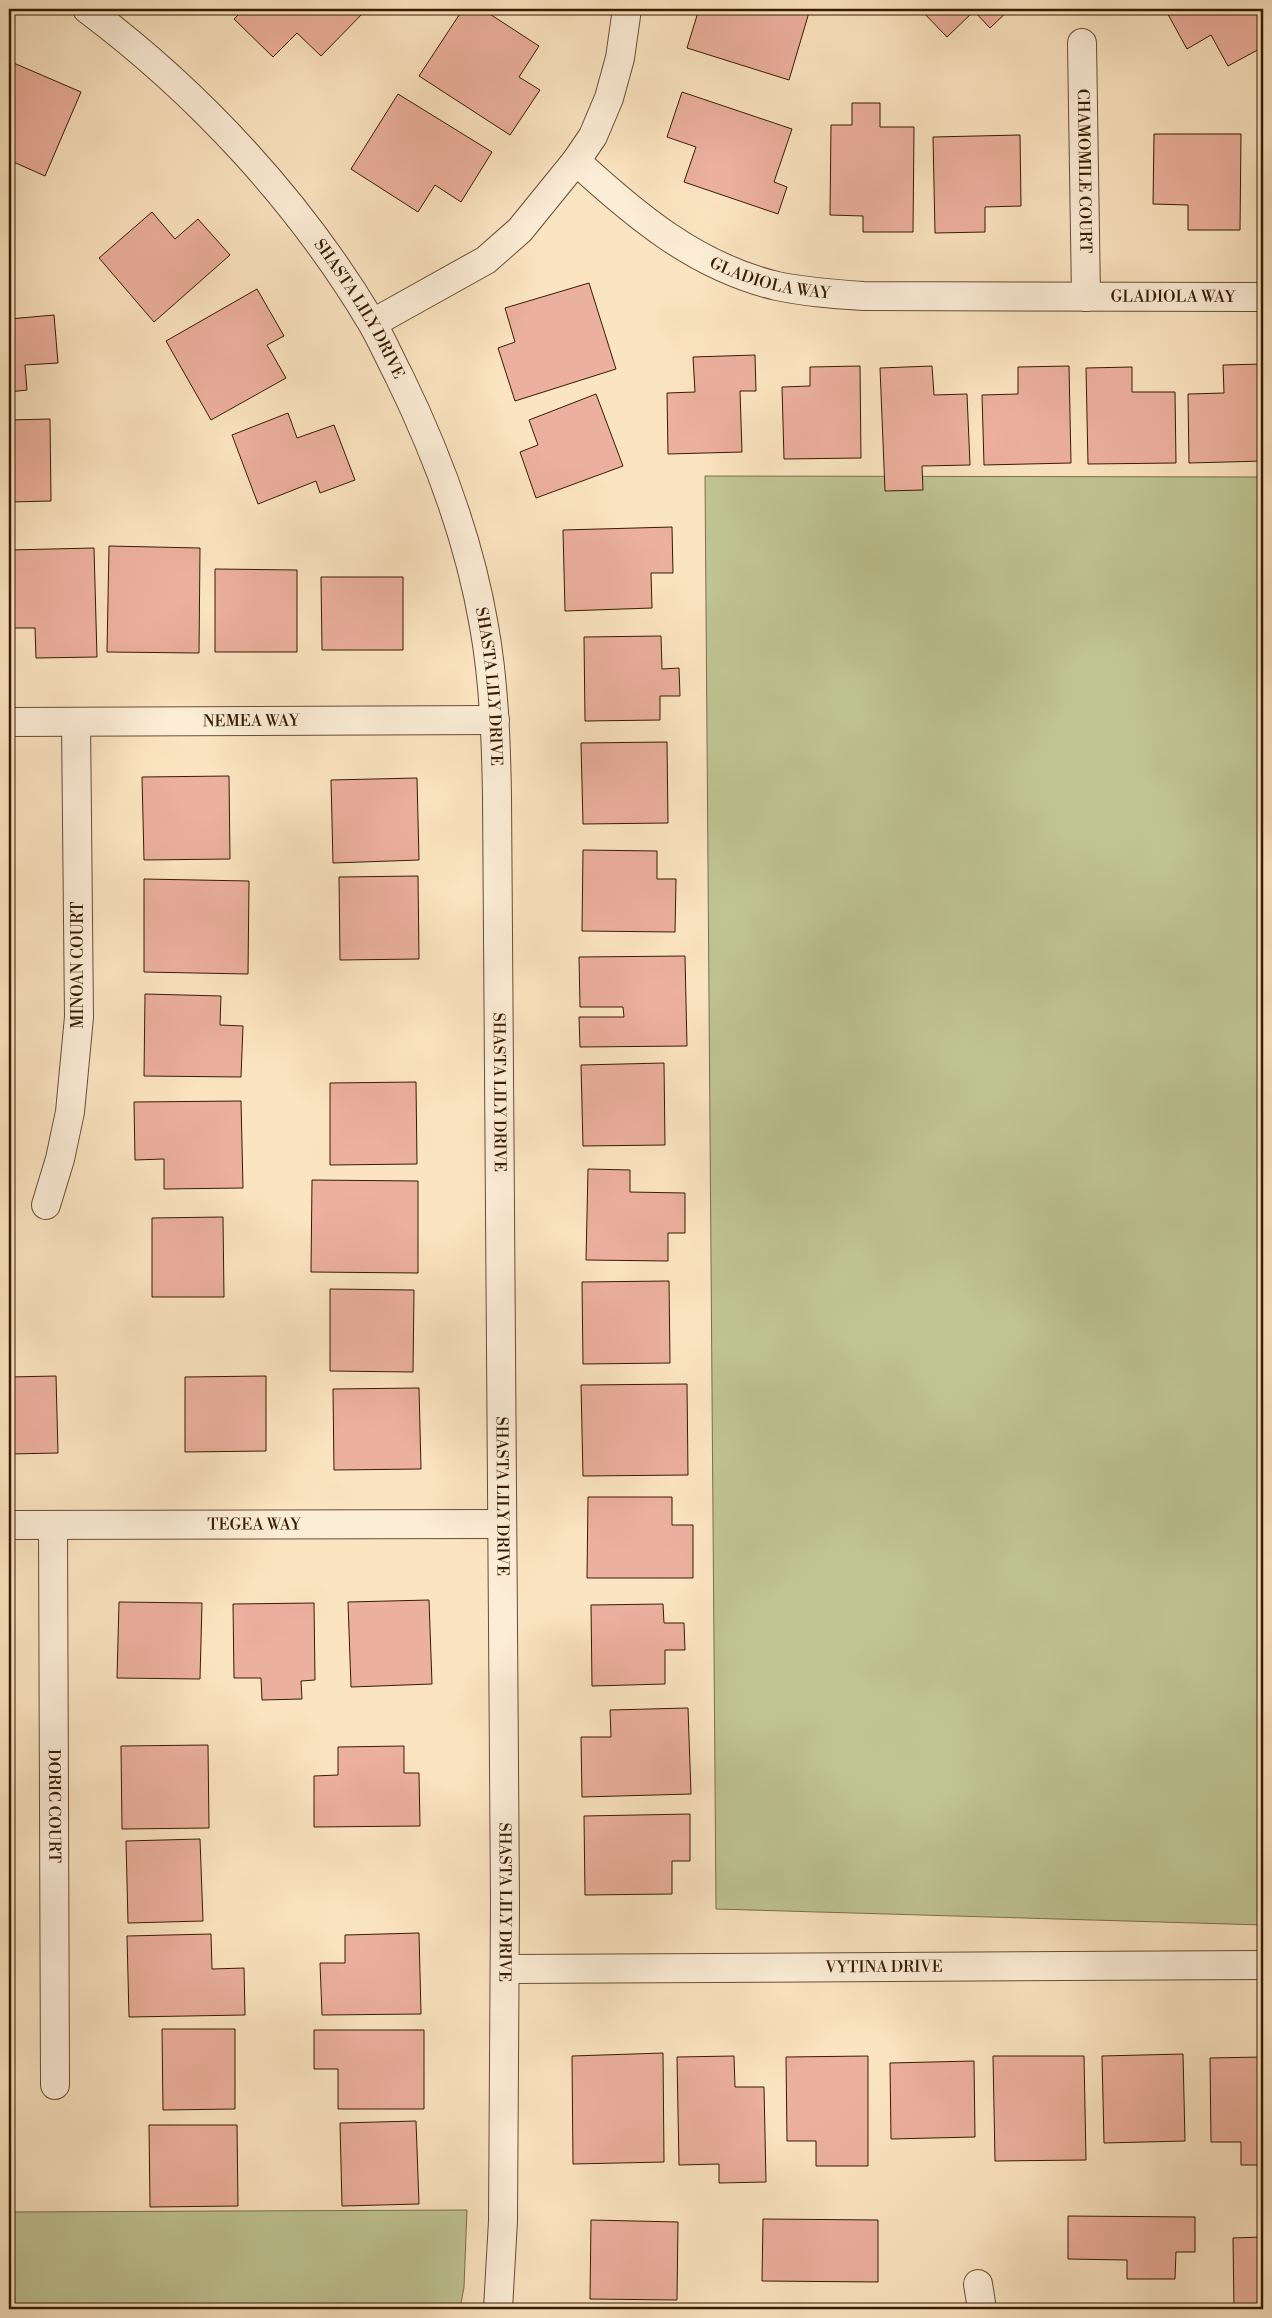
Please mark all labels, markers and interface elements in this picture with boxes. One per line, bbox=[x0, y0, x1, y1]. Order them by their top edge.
street label: CHAMOMILE COURT bbox=[1073, 89, 1095, 253]
street label: SHASTA LILY DRIVE bbox=[309, 235, 409, 382]
street label: GLADIOLA WAY bbox=[706, 253, 833, 304]
street label: GLADIOLA WAY bbox=[1111, 287, 1237, 307]
street label: SHASTA LILY DRIVE bbox=[471, 606, 506, 766]
street label: NEMEA WAY bbox=[203, 711, 301, 731]
street label: MINOAN COURT bbox=[68, 901, 88, 1029]
street label: SHASTA LILY DRIVE bbox=[489, 1012, 510, 1172]
street label: SHASTA LILY DRIVE bbox=[491, 1416, 513, 1576]
street label: TEGEA WAY bbox=[207, 1514, 302, 1535]
street label: DORIC COURT bbox=[44, 1749, 64, 1863]
street label: SHASTA LILY DRIVE bbox=[494, 1822, 515, 1982]
street label: VYTINA DRIVE bbox=[824, 1957, 943, 1977]

